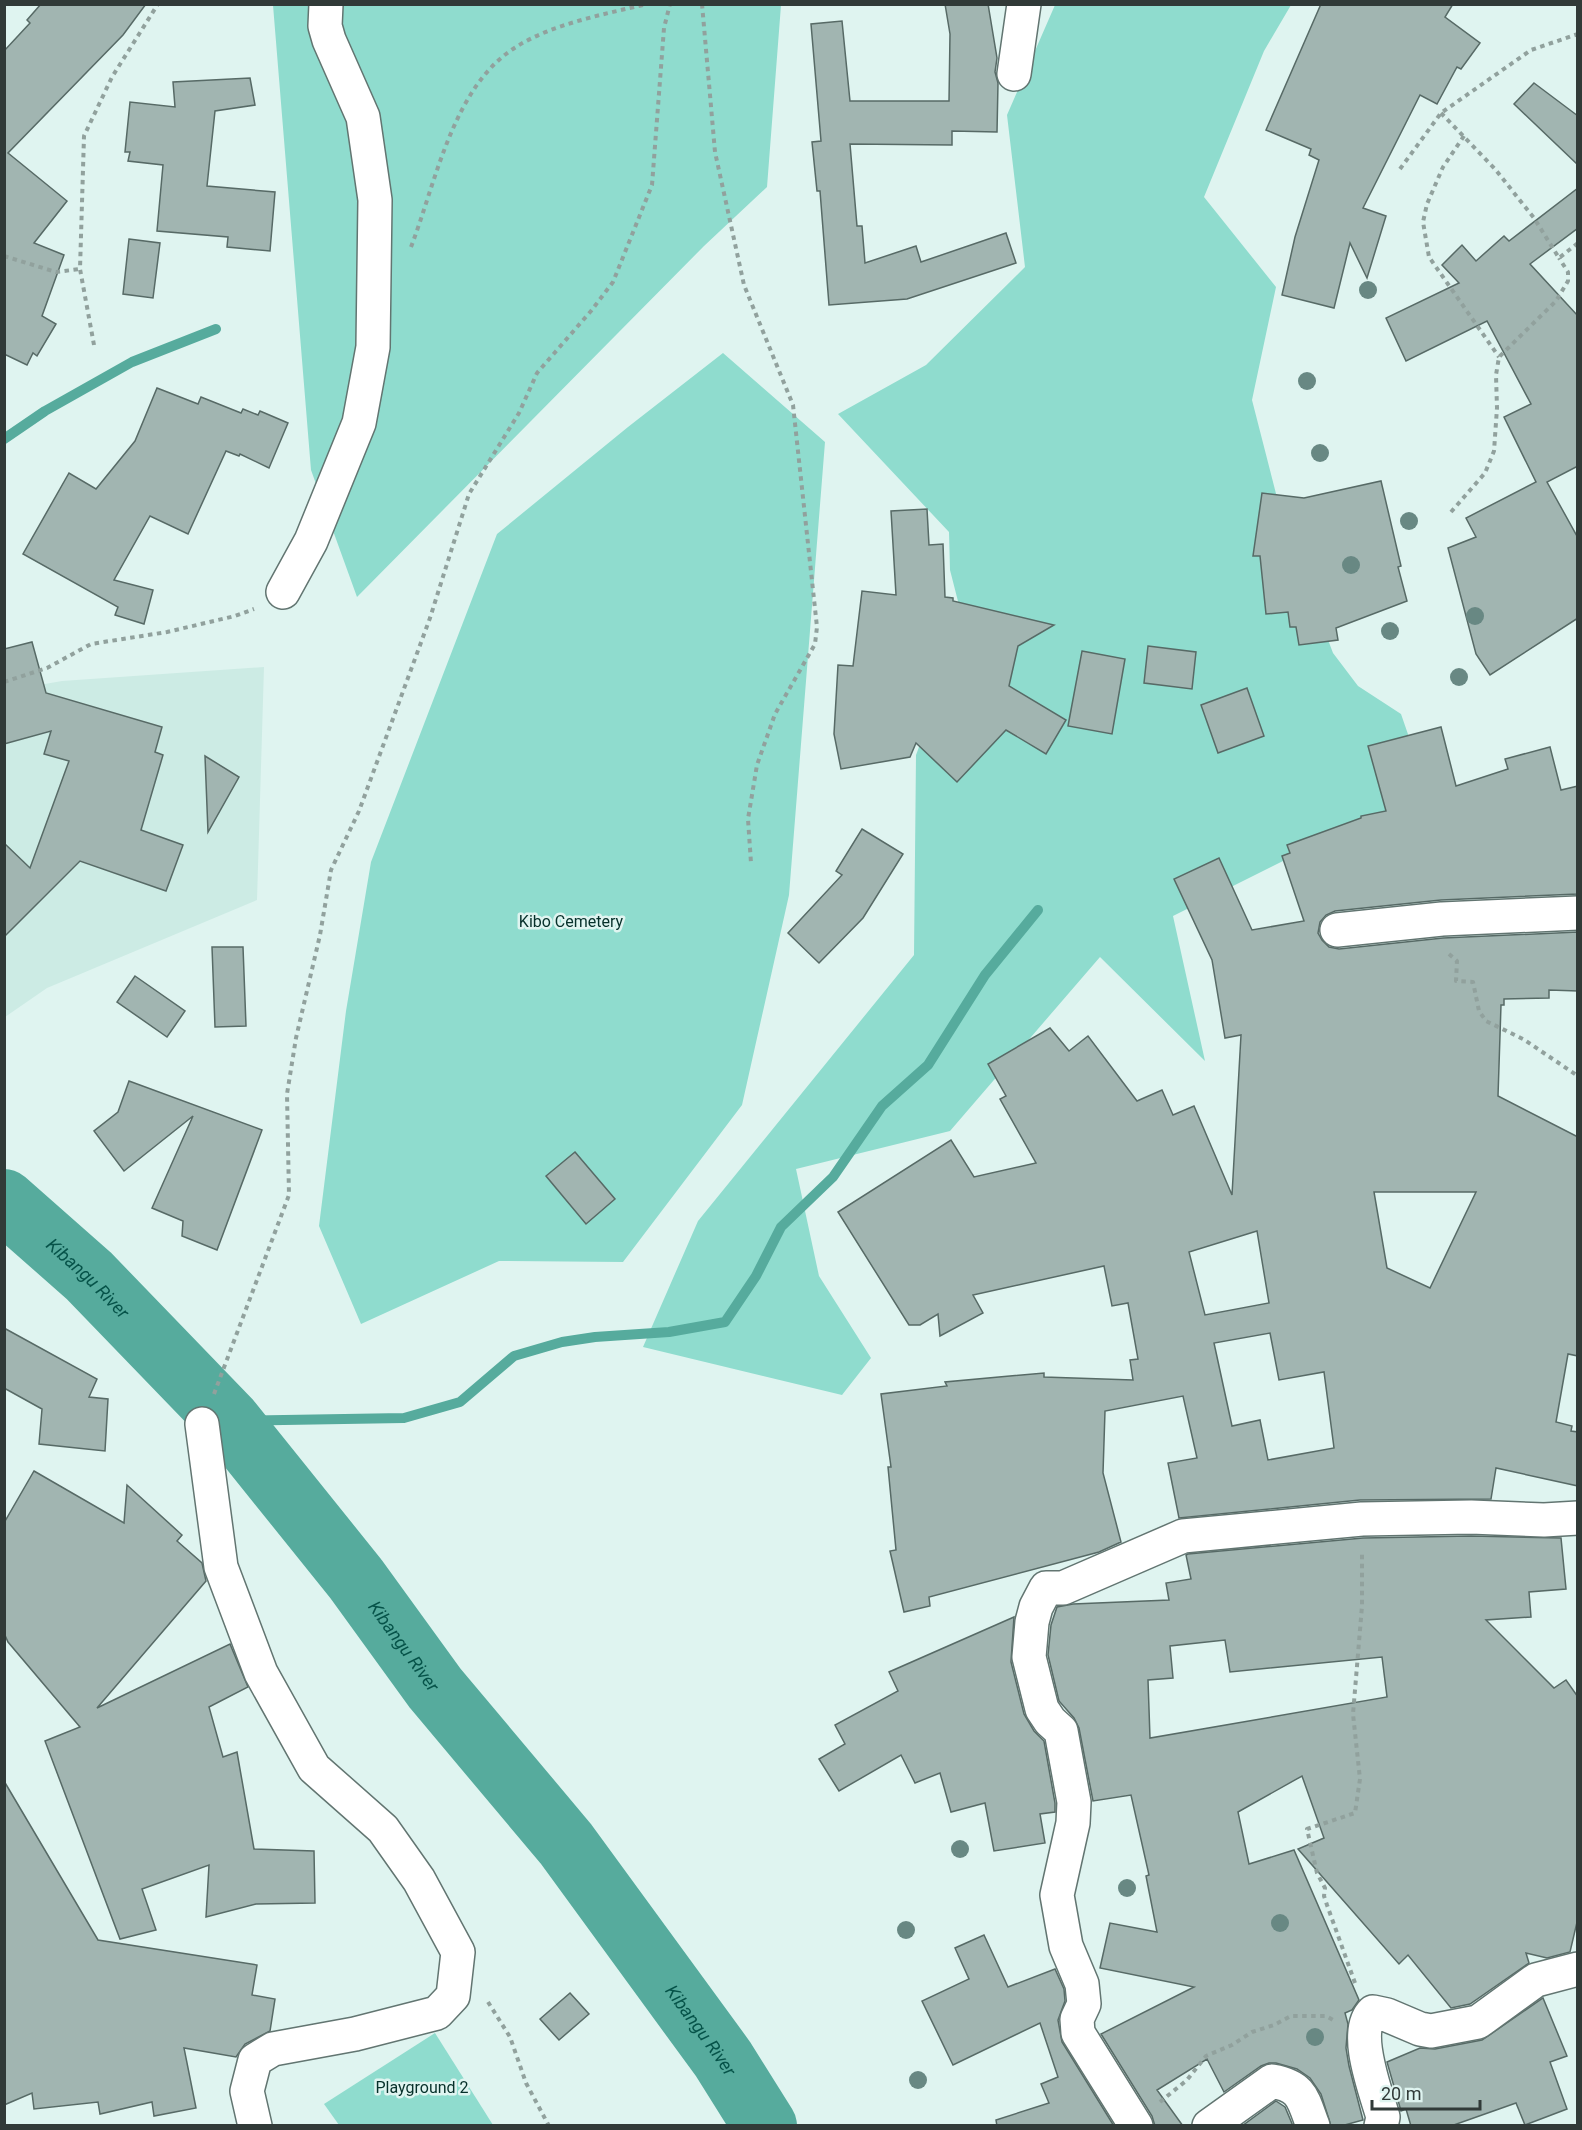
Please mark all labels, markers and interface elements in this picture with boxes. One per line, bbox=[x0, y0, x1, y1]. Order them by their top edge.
park label: Kibo Cemetery bbox=[519, 912, 624, 931]
water label: Kibangu River bbox=[43, 1233, 135, 1323]
water label: Kibangu River bbox=[365, 1596, 445, 1696]
water label: Kibangu River bbox=[662, 1981, 742, 2080]
scale bar bbox=[1372, 2073, 1480, 2111]
park label: Playground 2 bbox=[375, 2078, 469, 2097]
text: 20 m bbox=[1381, 2083, 1421, 2104]

